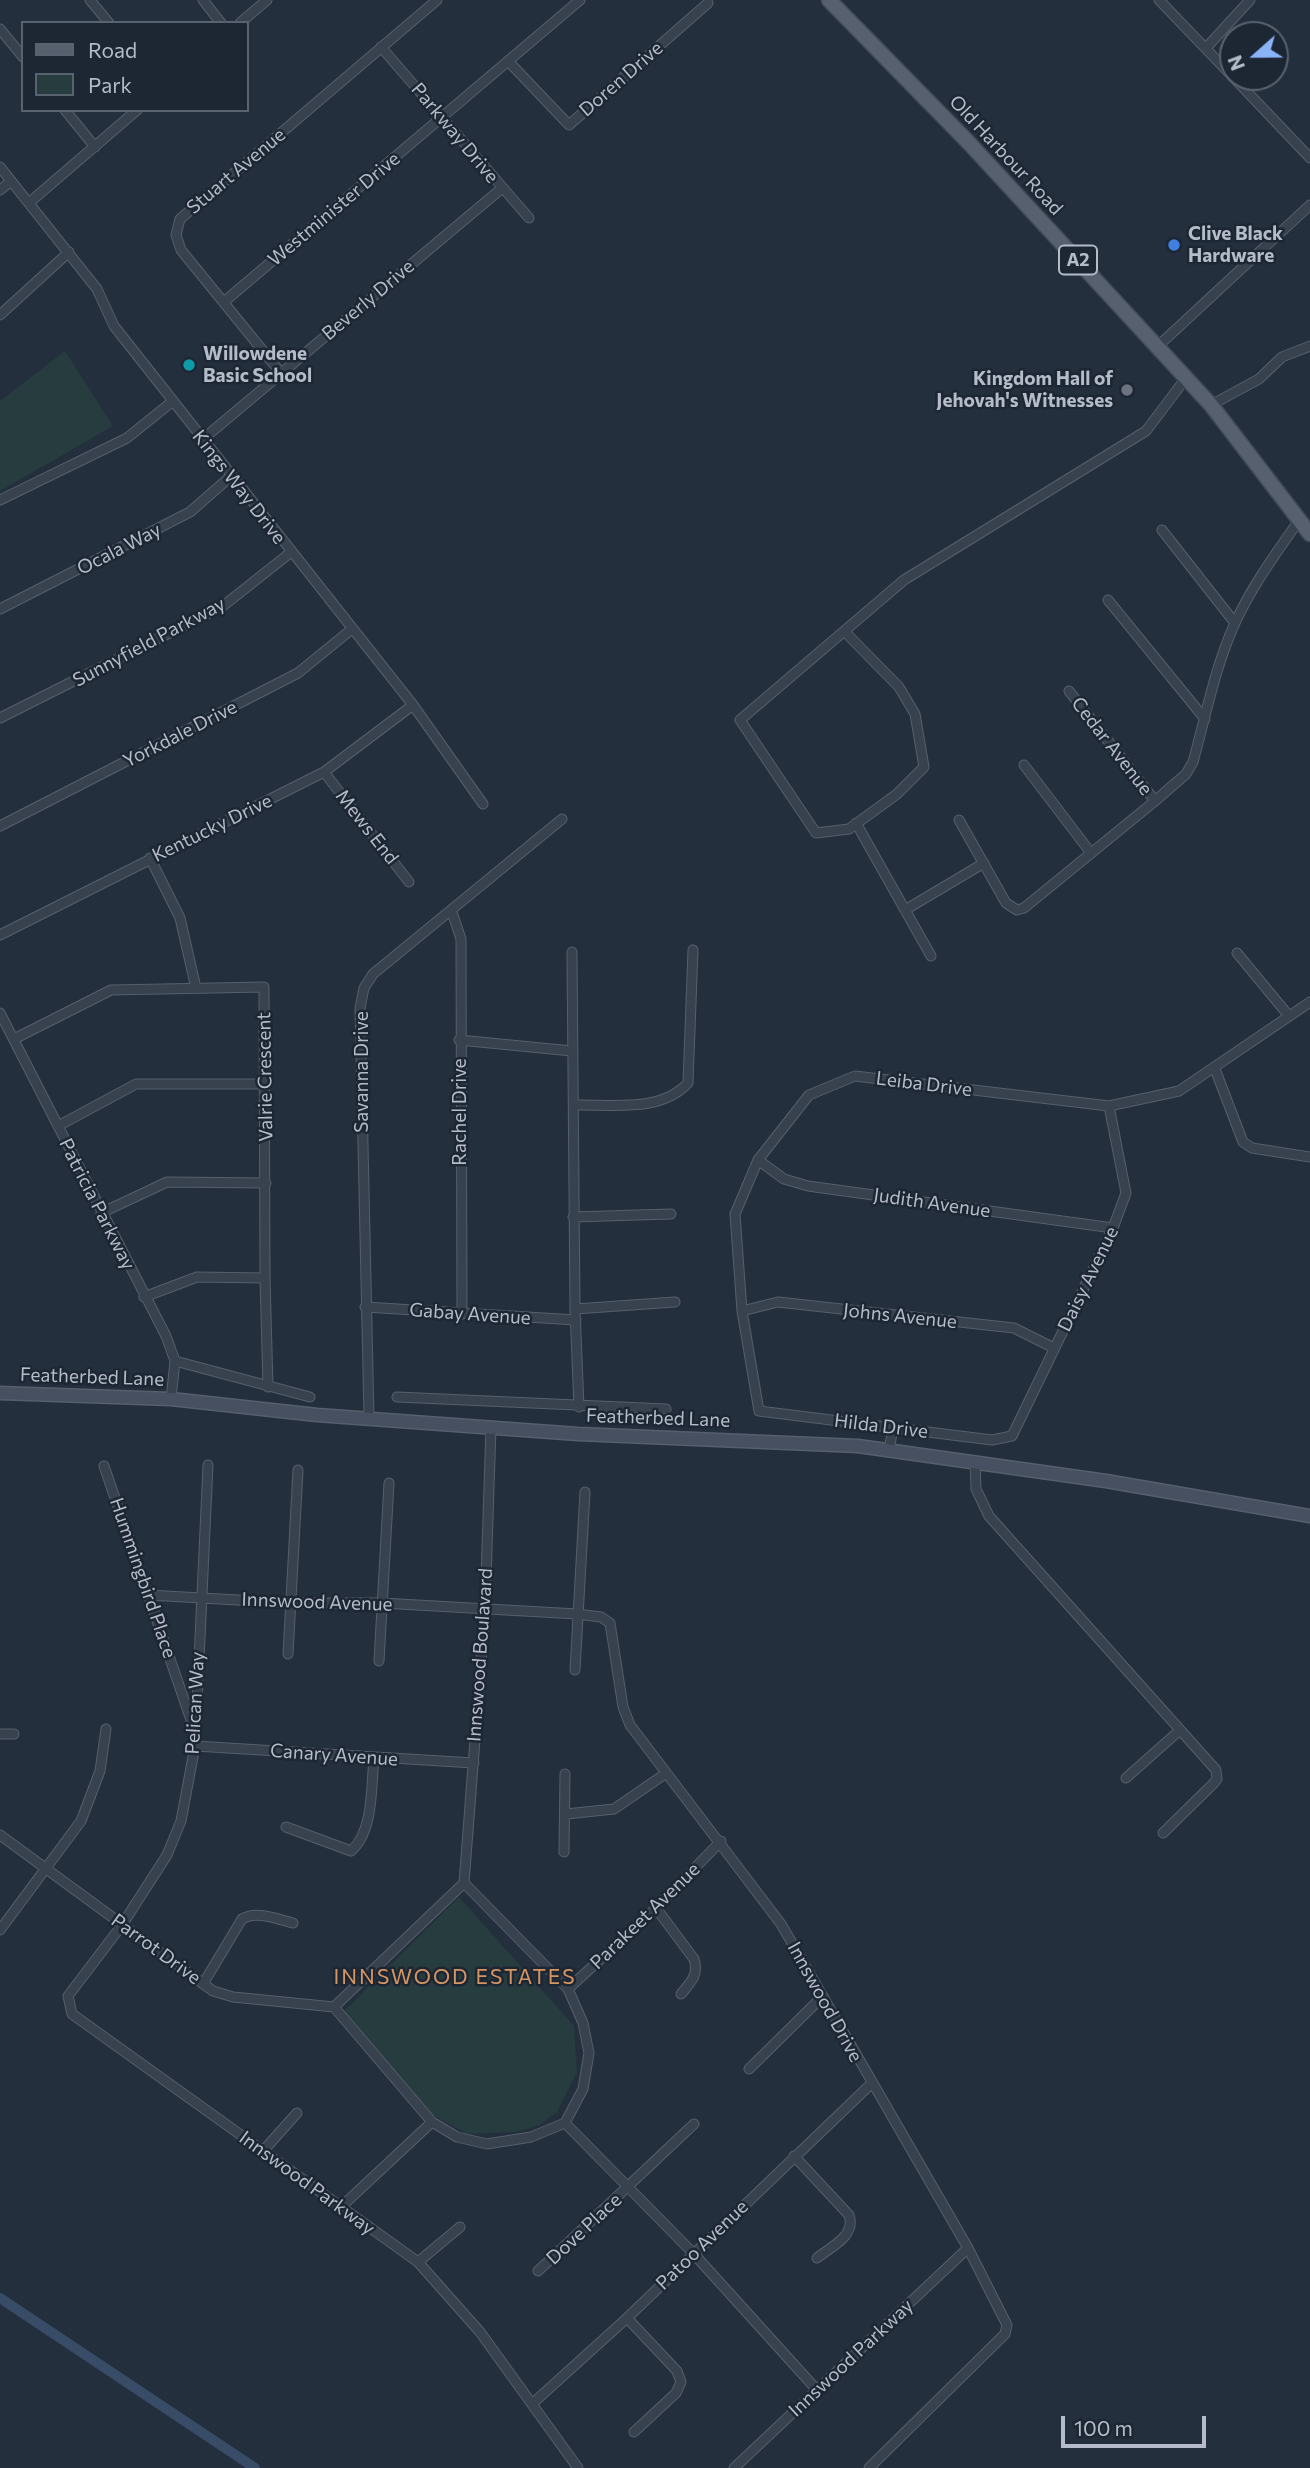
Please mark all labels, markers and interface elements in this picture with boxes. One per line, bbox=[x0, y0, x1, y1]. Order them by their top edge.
legend bbox=[21, 21, 248, 112]
north arrow bbox=[1219, 21, 1289, 91]
text: Road bbox=[88, 37, 137, 62]
street label: Doren Drive bbox=[575, 37, 667, 121]
text: N bbox=[1223, 52, 1249, 74]
text: Park bbox=[88, 72, 132, 97]
street label: Parkway Drive bbox=[406, 78, 504, 188]
street label: Old Harbour Road bbox=[945, 90, 1067, 220]
street label: Stuart Avenue bbox=[182, 123, 290, 219]
street label: Westminister Drive bbox=[263, 147, 405, 271]
place label: Clive Black Hardware bbox=[1188, 223, 1283, 267]
marker: Clive Black Hardware bbox=[1166, 237, 1182, 253]
road number: A2 bbox=[1059, 246, 1097, 274]
street label: Beverly Drive bbox=[317, 255, 419, 345]
place label: Willowdene Basic School bbox=[203, 343, 312, 387]
marker: Willowdene Basic School bbox=[181, 357, 197, 373]
place label: Kingdom Hall of Jehovah's Witnesses bbox=[936, 368, 1113, 412]
marker: Kingdom Hall of Jehovah's Witnesses bbox=[1119, 382, 1135, 398]
street label: Kings Way Drive bbox=[187, 425, 291, 549]
street label: Ocala Way bbox=[73, 518, 165, 580]
street label: Sunnyfield Parkway bbox=[69, 592, 229, 692]
street label: Cedar Avenue bbox=[1067, 692, 1157, 800]
street label: Yorkdale Drive bbox=[119, 696, 241, 772]
street label: Mews End bbox=[331, 785, 403, 869]
street label: Kentucky Drive bbox=[148, 789, 276, 867]
street label: Savanna Drive bbox=[351, 1011, 373, 1133]
street label: Valrie Crescent bbox=[252, 1012, 278, 1142]
street label: Rachel Drive bbox=[449, 1058, 471, 1166]
street label: Leiba Drive bbox=[875, 1067, 973, 1101]
street label: Patricia Parkway bbox=[54, 1135, 140, 1273]
street label: Judith Avenue bbox=[872, 1184, 992, 1222]
street label: Daisy Avenue bbox=[1053, 1223, 1123, 1335]
street label: Gabay Avenue bbox=[409, 1298, 531, 1330]
street label: Johns Avenue bbox=[842, 1299, 958, 1333]
street label: Featherbed Lane bbox=[19, 1363, 165, 1391]
street label: Featherbed Lane bbox=[585, 1404, 731, 1432]
street label: Hilda Drive bbox=[833, 1409, 929, 1443]
street label: Hummingbird Place bbox=[105, 1495, 181, 1661]
street label: Innswood Boulavard bbox=[463, 1567, 497, 1743]
street label: Innswood Avenue bbox=[241, 1588, 393, 1616]
street label: Pelican Way bbox=[181, 1651, 209, 1755]
street label: Canary Avenue bbox=[269, 1739, 399, 1771]
street label: Parakeet Avenue bbox=[585, 1858, 705, 1974]
street label: Parrot Drive bbox=[107, 1909, 205, 1989]
street label: Innswood Drive bbox=[783, 1938, 867, 2066]
district label: INNSWOOD ESTATES bbox=[335, 1964, 575, 1990]
street label: Innswood Parkway bbox=[235, 2126, 379, 2240]
street label: Dove Place bbox=[542, 2189, 626, 2269]
street label: Patoo Avenue bbox=[651, 2195, 753, 2295]
street label: Innswood Parkway bbox=[784, 2294, 918, 2422]
scale bar bbox=[1065, 2402, 1210, 2446]
text: 100 m bbox=[1074, 2415, 1133, 2440]

